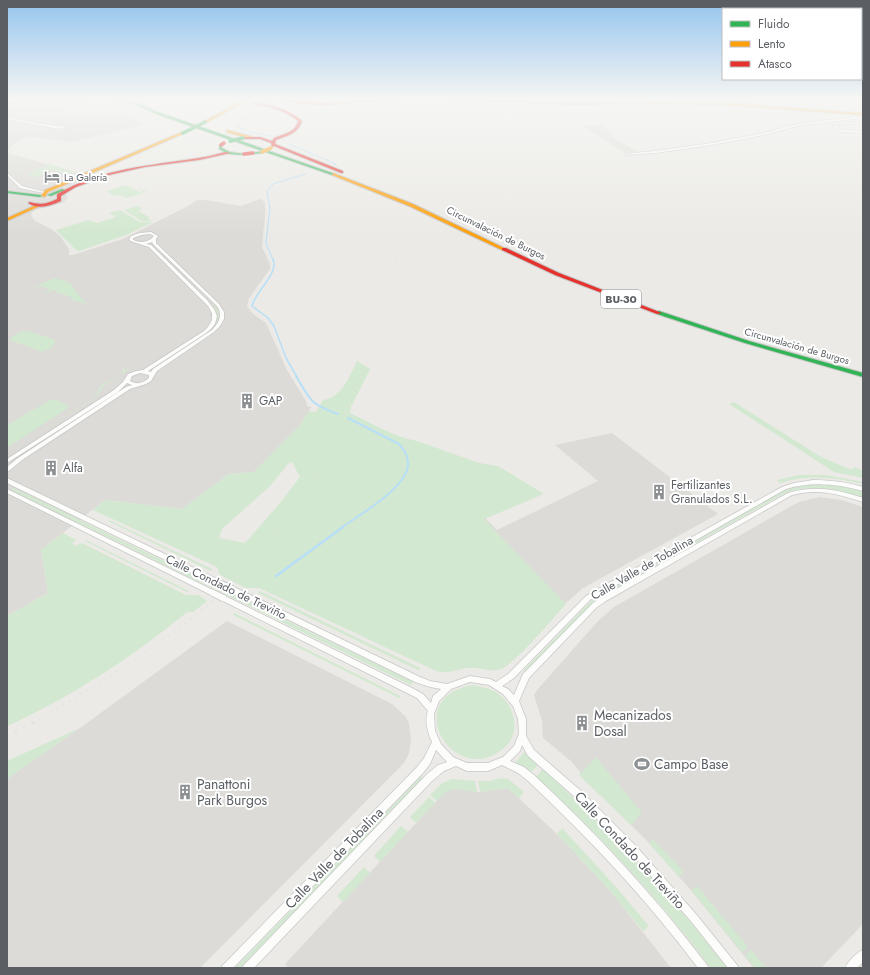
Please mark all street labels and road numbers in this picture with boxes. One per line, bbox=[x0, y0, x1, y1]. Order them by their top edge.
street label: Circunvalación de Burgos bbox=[444, 202, 548, 264]
road number: BU-30 bbox=[601, 290, 641, 308]
street label: Circunvalación de Burgos bbox=[743, 324, 851, 368]
street label: Calle Valle de Tobalina bbox=[588, 531, 697, 605]
street label: Calle Condado de Treviño bbox=[163, 550, 290, 624]
street label: Calle Condado de Treviño bbox=[570, 787, 690, 914]
street label: Calle Valle de Tobalina bbox=[280, 803, 388, 913]

